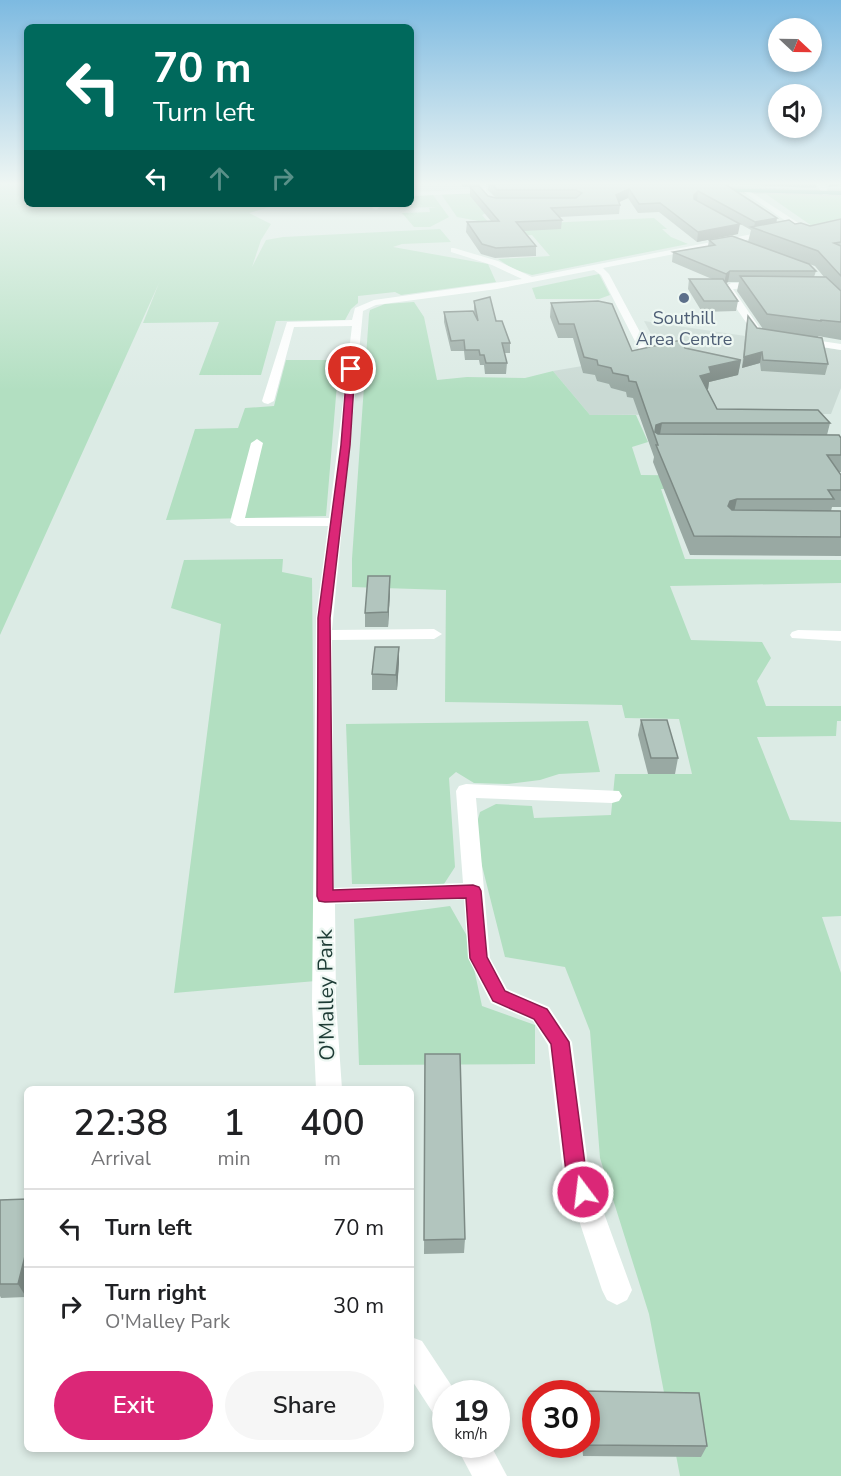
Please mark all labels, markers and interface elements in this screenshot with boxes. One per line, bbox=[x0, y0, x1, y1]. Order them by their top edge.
north arrow bbox=[768, 18, 822, 72]
map controls bbox=[768, 18, 822, 138]
text: 70 m bbox=[153, 40, 252, 97]
icon: left bbox=[54, 48, 132, 126]
button: sound bbox=[768, 84, 822, 138]
text: Turn left bbox=[153, 94, 254, 131]
icon: left bbox=[140, 162, 173, 195]
icon: ahead bbox=[203, 162, 236, 195]
icon: right bbox=[266, 162, 299, 195]
marker: Southill Area Centre bbox=[677, 291, 691, 305]
place label: Southill Area Centre bbox=[636, 306, 732, 351]
pin bbox=[325, 343, 376, 394]
icon: arrive bbox=[334, 352, 367, 385]
street label: O'Malley Park bbox=[311, 929, 341, 1061]
text: 22:38 bbox=[73, 1099, 168, 1148]
text: 1 bbox=[223, 1099, 245, 1148]
text: 400 bbox=[300, 1099, 365, 1148]
text: Arrival bbox=[91, 1145, 151, 1172]
text: min bbox=[218, 1145, 251, 1172]
text: m bbox=[324, 1145, 341, 1172]
position arrow bbox=[551, 1160, 615, 1224]
icon: left bbox=[54, 1212, 87, 1245]
text: Turn left bbox=[105, 1213, 192, 1243]
text: 70 m bbox=[333, 1213, 384, 1243]
text: Turn right bbox=[105, 1278, 206, 1308]
icon: right bbox=[54, 1290, 87, 1323]
text: 30 m bbox=[333, 1291, 384, 1321]
text: O'Malley Park bbox=[105, 1308, 230, 1335]
button: Exit bbox=[54, 1371, 213, 1440]
button: Share bbox=[225, 1371, 384, 1440]
speed limit sign: 30 bbox=[522, 1380, 600, 1458]
text: 19 bbox=[453, 1391, 489, 1432]
text: km/h bbox=[454, 1424, 488, 1444]

